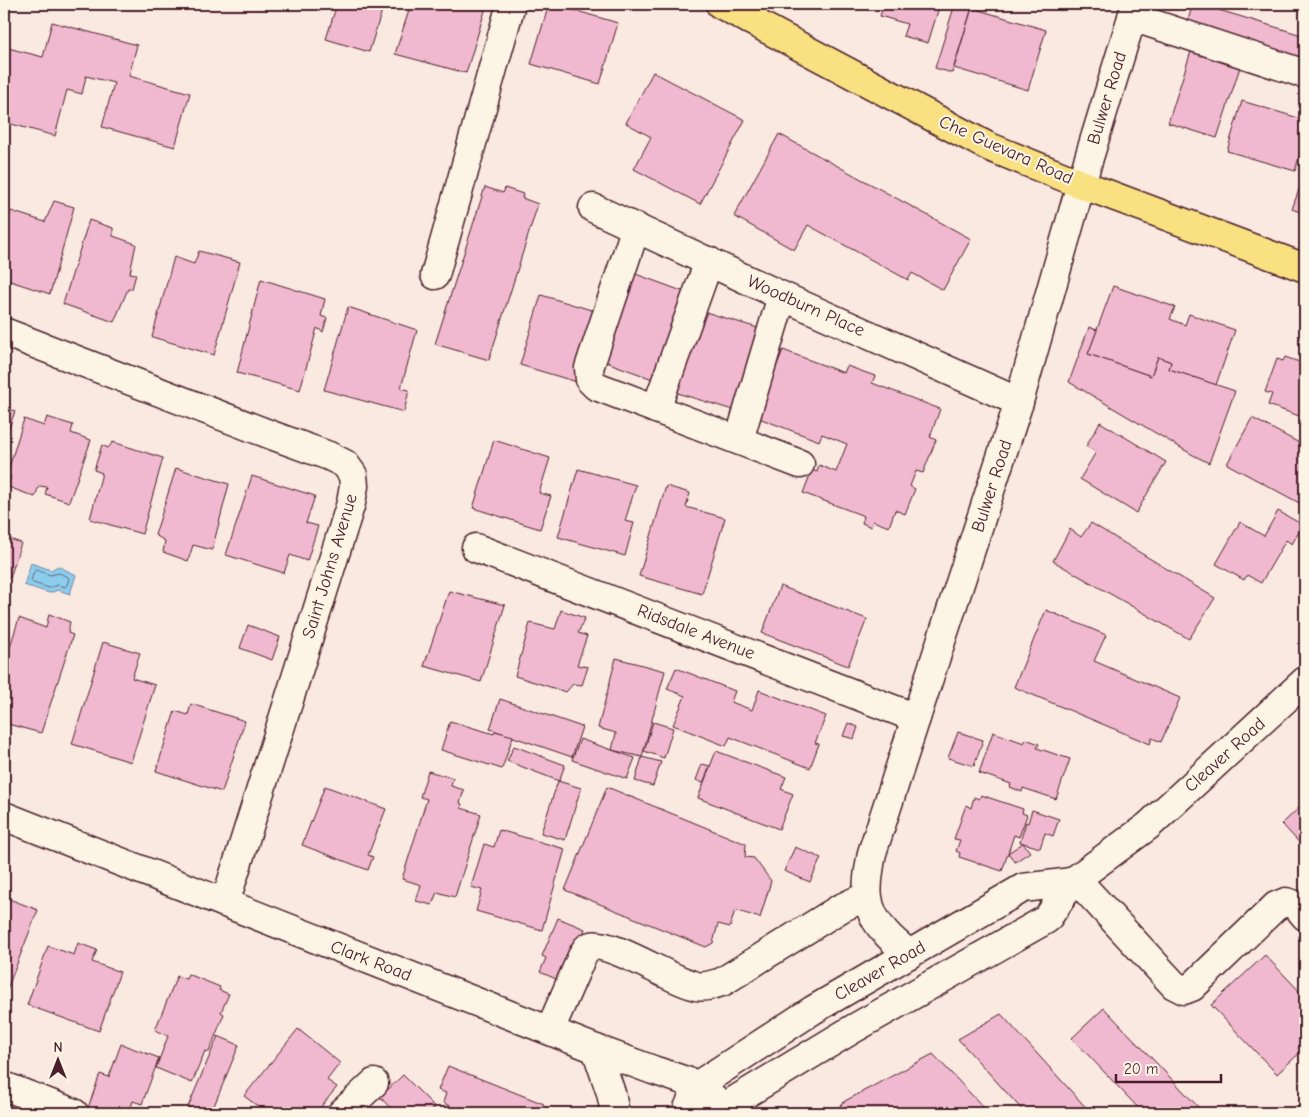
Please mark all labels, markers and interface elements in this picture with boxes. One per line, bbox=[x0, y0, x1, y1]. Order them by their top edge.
street label: Bulwer Road bbox=[1083, 49, 1131, 147]
street label: Che Guevara Road bbox=[936, 111, 1076, 189]
street label: Woodburn Place bbox=[744, 271, 868, 341]
street label: Bulwer Road bbox=[967, 437, 1017, 535]
street label: Saint Johns Avenue bbox=[298, 491, 362, 641]
street label: Ridsdale Avenue bbox=[634, 600, 758, 664]
street label: Cleaver Road bbox=[1180, 713, 1270, 797]
street label: Clark Road bbox=[328, 936, 414, 986]
street label: Cleaver Road bbox=[831, 937, 929, 1005]
north arrow bbox=[32, 1034, 82, 1084]
text: N bbox=[53, 1039, 63, 1056]
scale bar bbox=[1116, 1052, 1222, 1084]
text: 20 m bbox=[1124, 1060, 1158, 1078]

